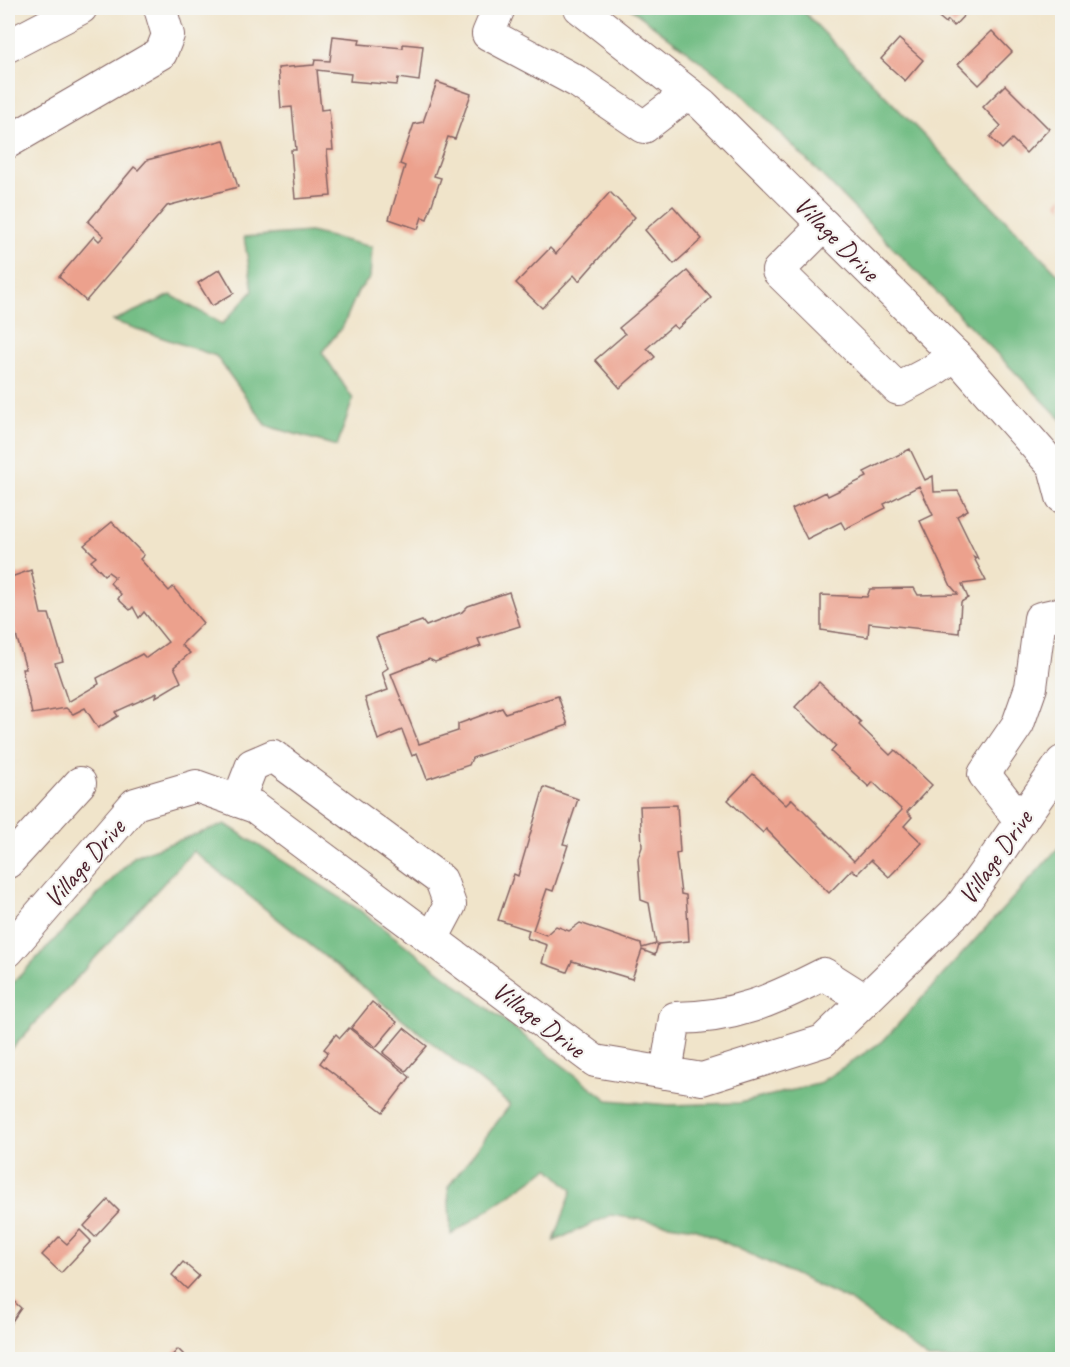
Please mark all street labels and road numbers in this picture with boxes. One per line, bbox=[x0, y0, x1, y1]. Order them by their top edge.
street label: Village Drive bbox=[787, 189, 887, 289]
street label: Village Drive bbox=[951, 803, 1041, 911]
street label: Village Drive bbox=[37, 811, 133, 915]
street label: Village Drive bbox=[486, 974, 593, 1066]

